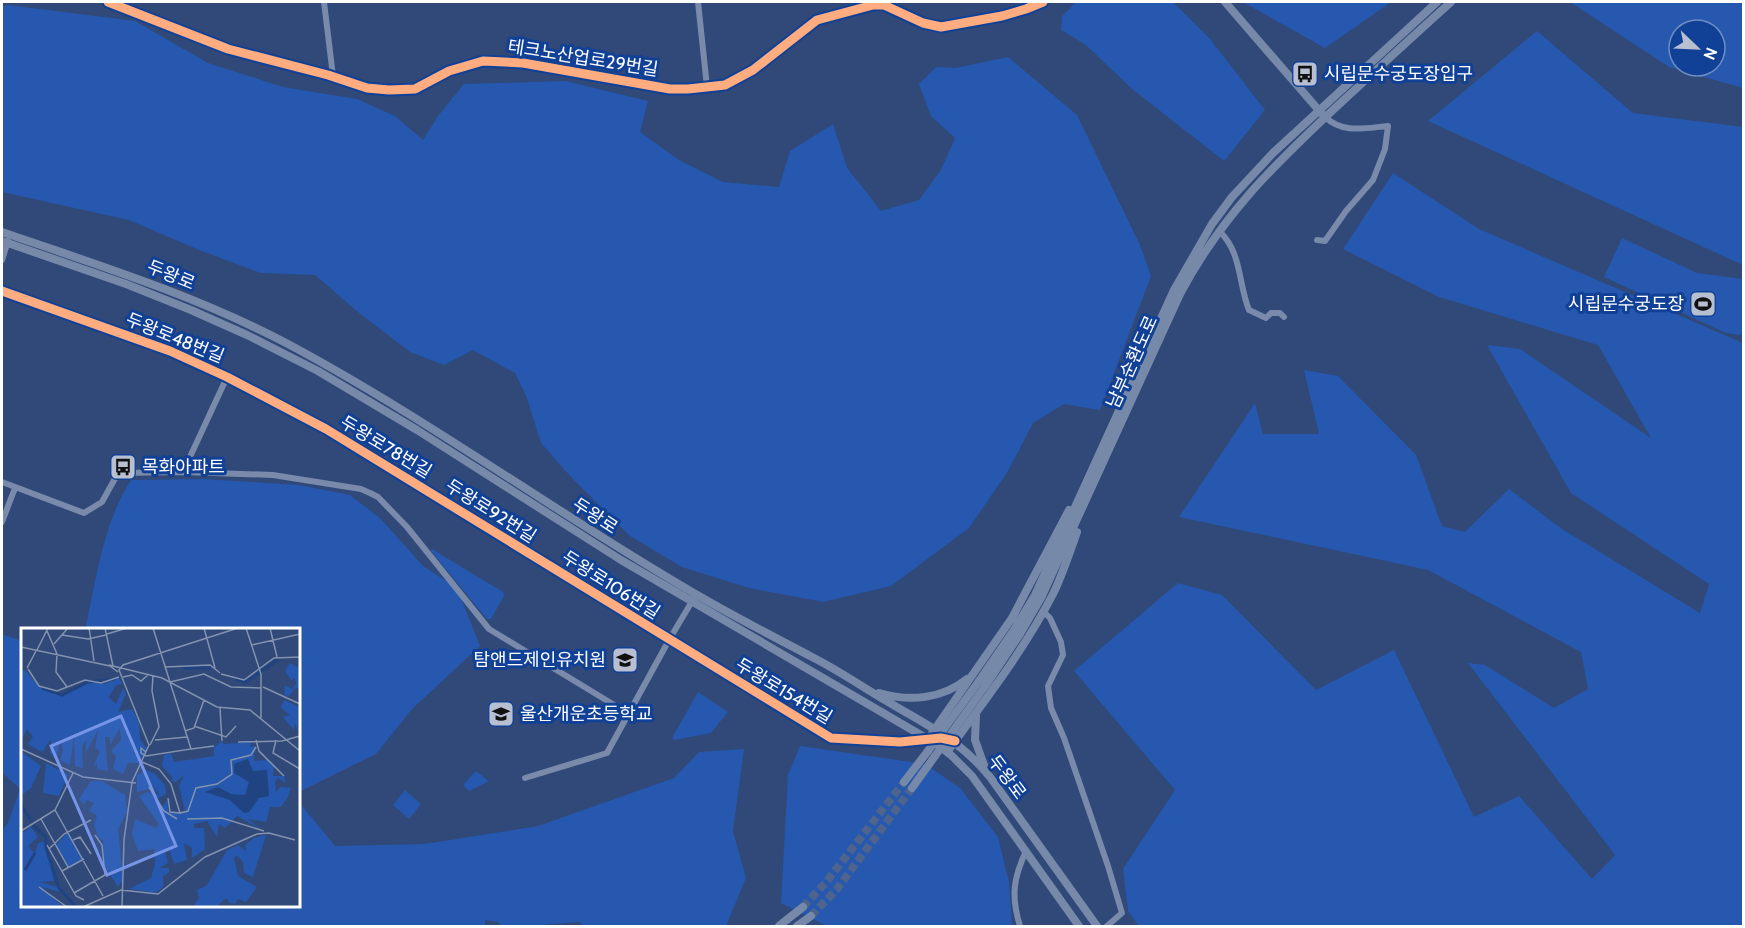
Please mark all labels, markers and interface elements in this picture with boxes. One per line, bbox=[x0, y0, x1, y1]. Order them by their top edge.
north arrow bbox=[1667, 18, 1727, 78]
street label: 테크노산업로29번길 bbox=[506, 35, 660, 81]
text: N bbox=[1699, 45, 1721, 63]
bus stop icon: 시립문수궁도장입구 bbox=[1290, 59, 1320, 89]
place label: 시립문수궁도장입구 bbox=[1324, 63, 1473, 85]
street label: 두왕로 bbox=[144, 255, 198, 295]
sports icon: 시립문수궁도장 bbox=[1688, 289, 1718, 319]
place label: 시립문수궁도장 bbox=[1568, 293, 1684, 315]
street label: 두왕로48번길 bbox=[123, 308, 227, 368]
street label: 남부순환도로 bbox=[1102, 312, 1162, 412]
street label: 두왕로78번길 bbox=[336, 411, 436, 483]
bus stop icon: 목화아파트 bbox=[108, 452, 138, 482]
place label: 목화아파트 bbox=[142, 456, 225, 478]
street label: 두왕로92번길 bbox=[442, 475, 540, 547]
street label: 두왕로 bbox=[568, 493, 622, 539]
street label: 두왕로106번길 bbox=[558, 546, 664, 624]
inset map bbox=[21, 628, 300, 907]
school or university icon: 탐앤드제인유치원 bbox=[610, 645, 640, 675]
place label: 탐앤드제인유치원 bbox=[474, 649, 606, 671]
street label: 두왕로154번길 bbox=[732, 654, 836, 728]
school or university icon: 울산개운초등학교 bbox=[486, 699, 516, 729]
place label: 울산개운초등학교 bbox=[520, 703, 652, 725]
street label: 두왕로 bbox=[983, 751, 1031, 803]

